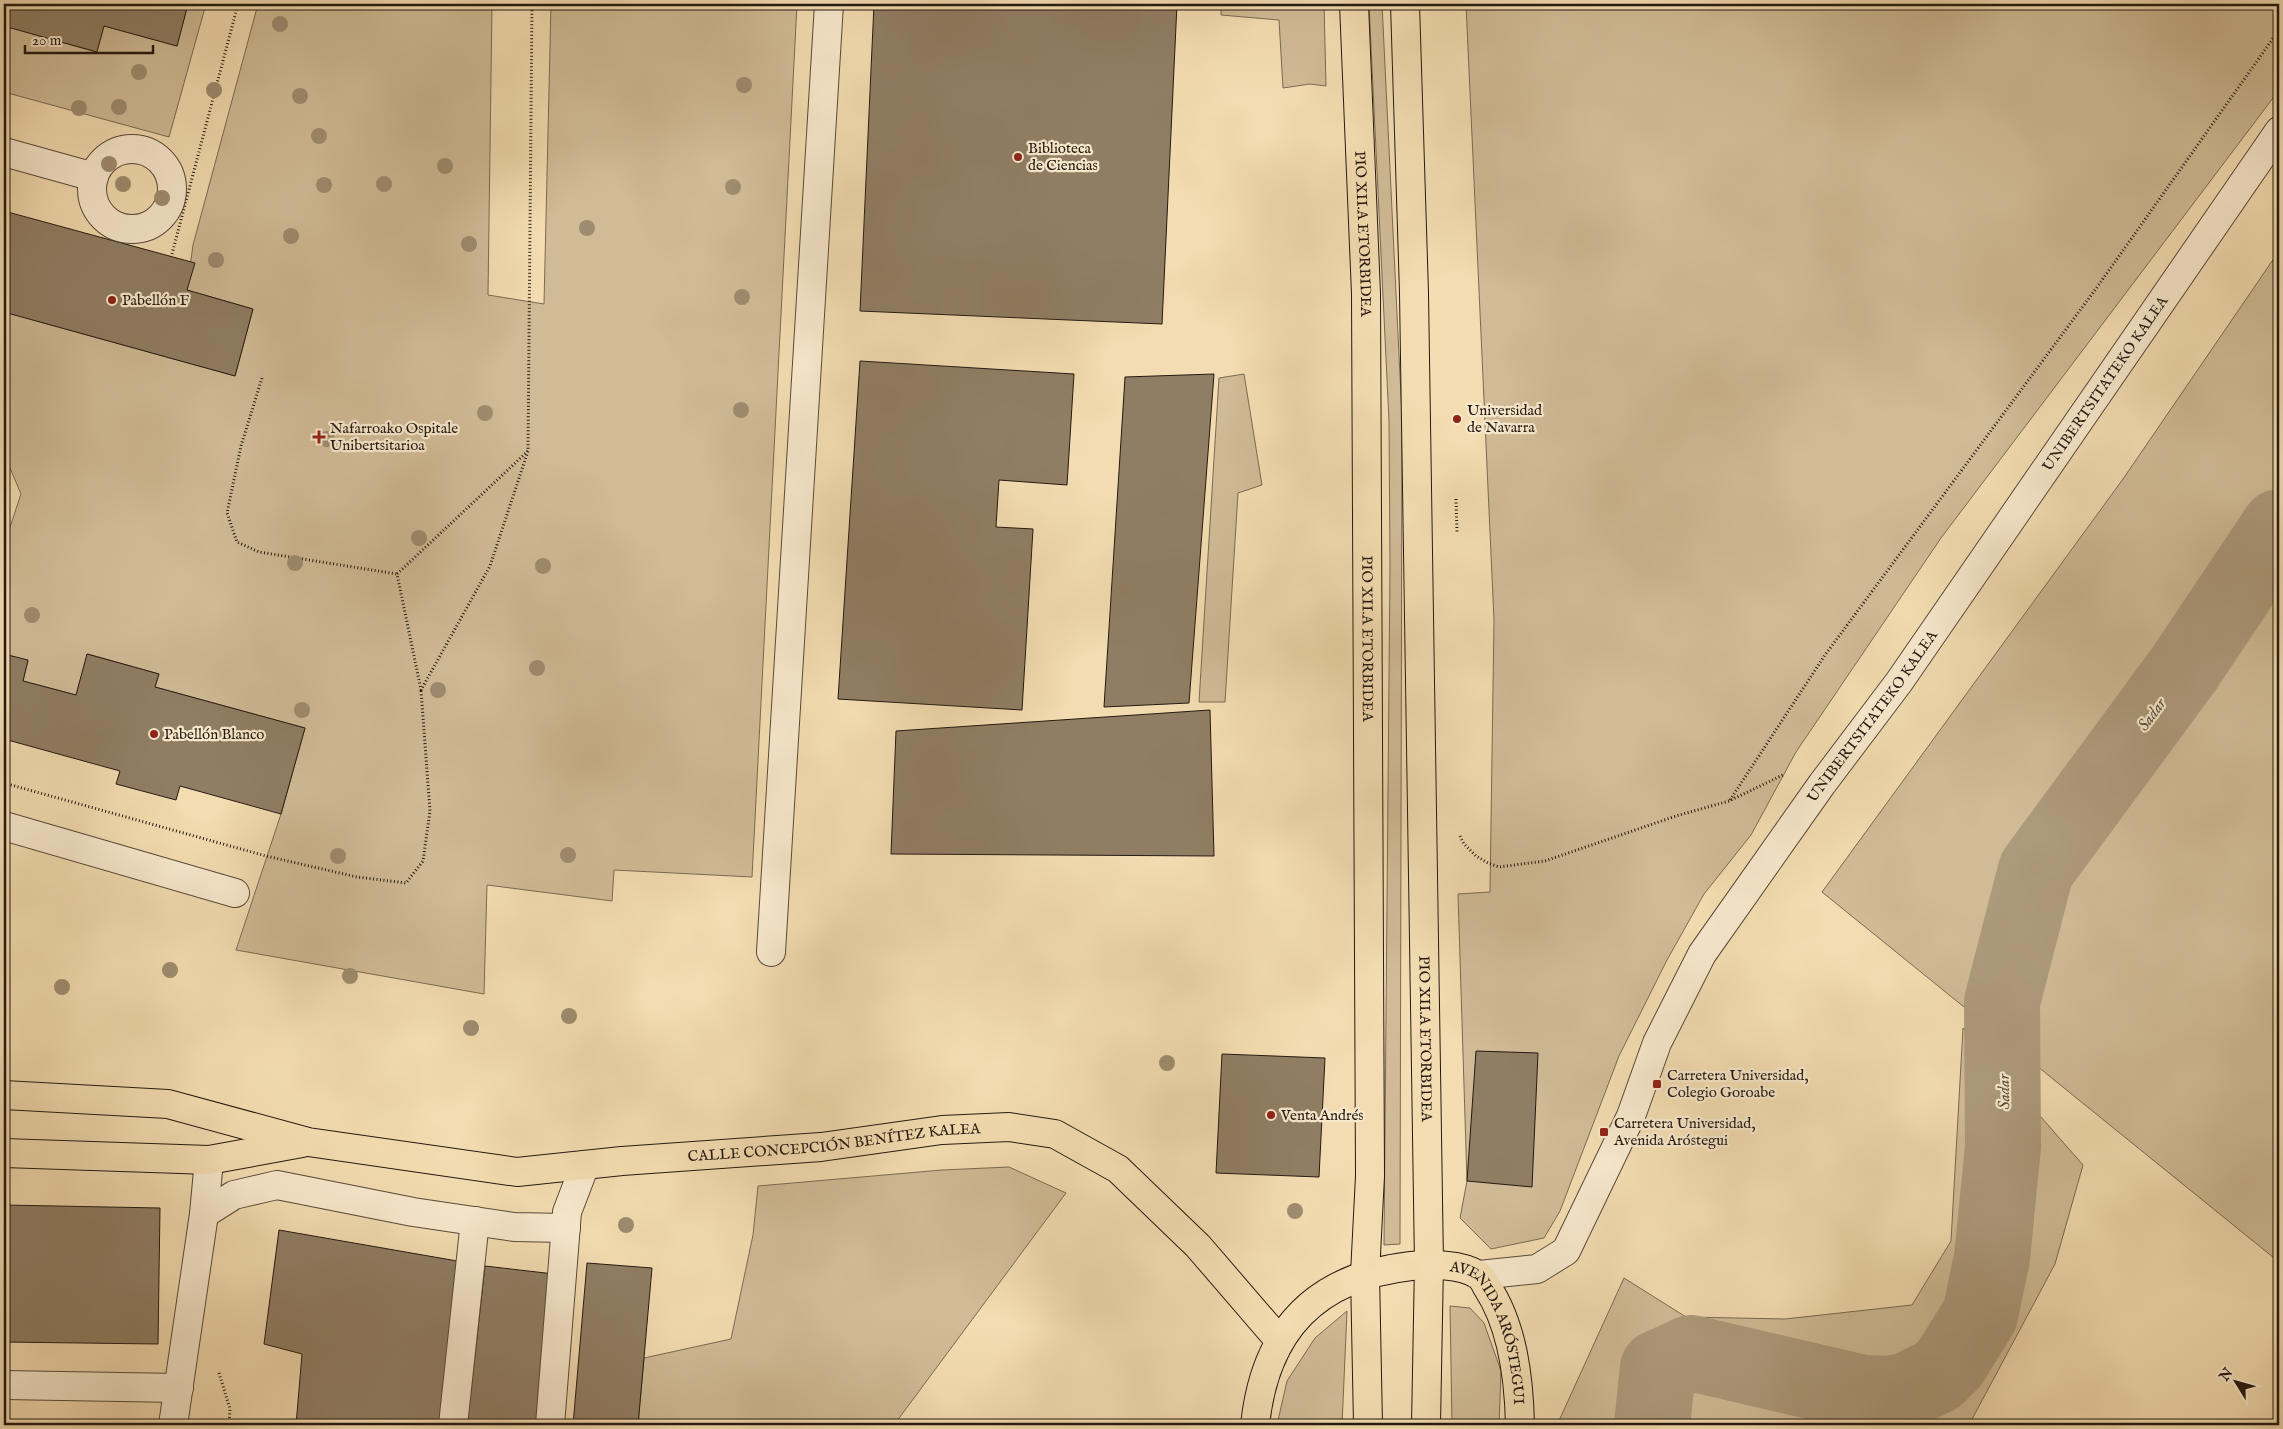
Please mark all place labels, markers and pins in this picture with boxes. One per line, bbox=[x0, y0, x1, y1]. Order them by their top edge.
place label: Biblioteca de Ciencias bbox=[1028, 139, 1098, 175]
marker: Biblioteca de Ciencias bbox=[1012, 151, 1024, 163]
place label: Pabellón F bbox=[122, 291, 189, 310]
marker: Pabellón F bbox=[106, 294, 118, 306]
place label: Universidad de Navarra bbox=[1467, 401, 1543, 437]
marker: Universidad de Navarra bbox=[1451, 413, 1463, 425]
place label: Nafarroako Ospitale Unibertsitarioa bbox=[330, 419, 458, 455]
marker: Nafarroako Ospitale Unibertsitarioa bbox=[312, 430, 326, 444]
place label: Pabellón Blanco bbox=[164, 725, 264, 744]
marker: Pabellón Blanco bbox=[148, 728, 160, 740]
place label: Carretera Universidad, Colegio Goroabe bbox=[1667, 1066, 1809, 1102]
marker: Carretera Universidad, Colegio Goroabe bbox=[1651, 1078, 1663, 1090]
place label: Venta Andrés bbox=[1280, 1106, 1364, 1125]
marker: Venta Andrés bbox=[1265, 1109, 1277, 1121]
place label: Carretera Universidad, Avenida Aróstegui bbox=[1613, 1114, 1756, 1150]
marker: Carretera Universidad, Avenida Aróstegui bbox=[1598, 1126, 1610, 1138]

